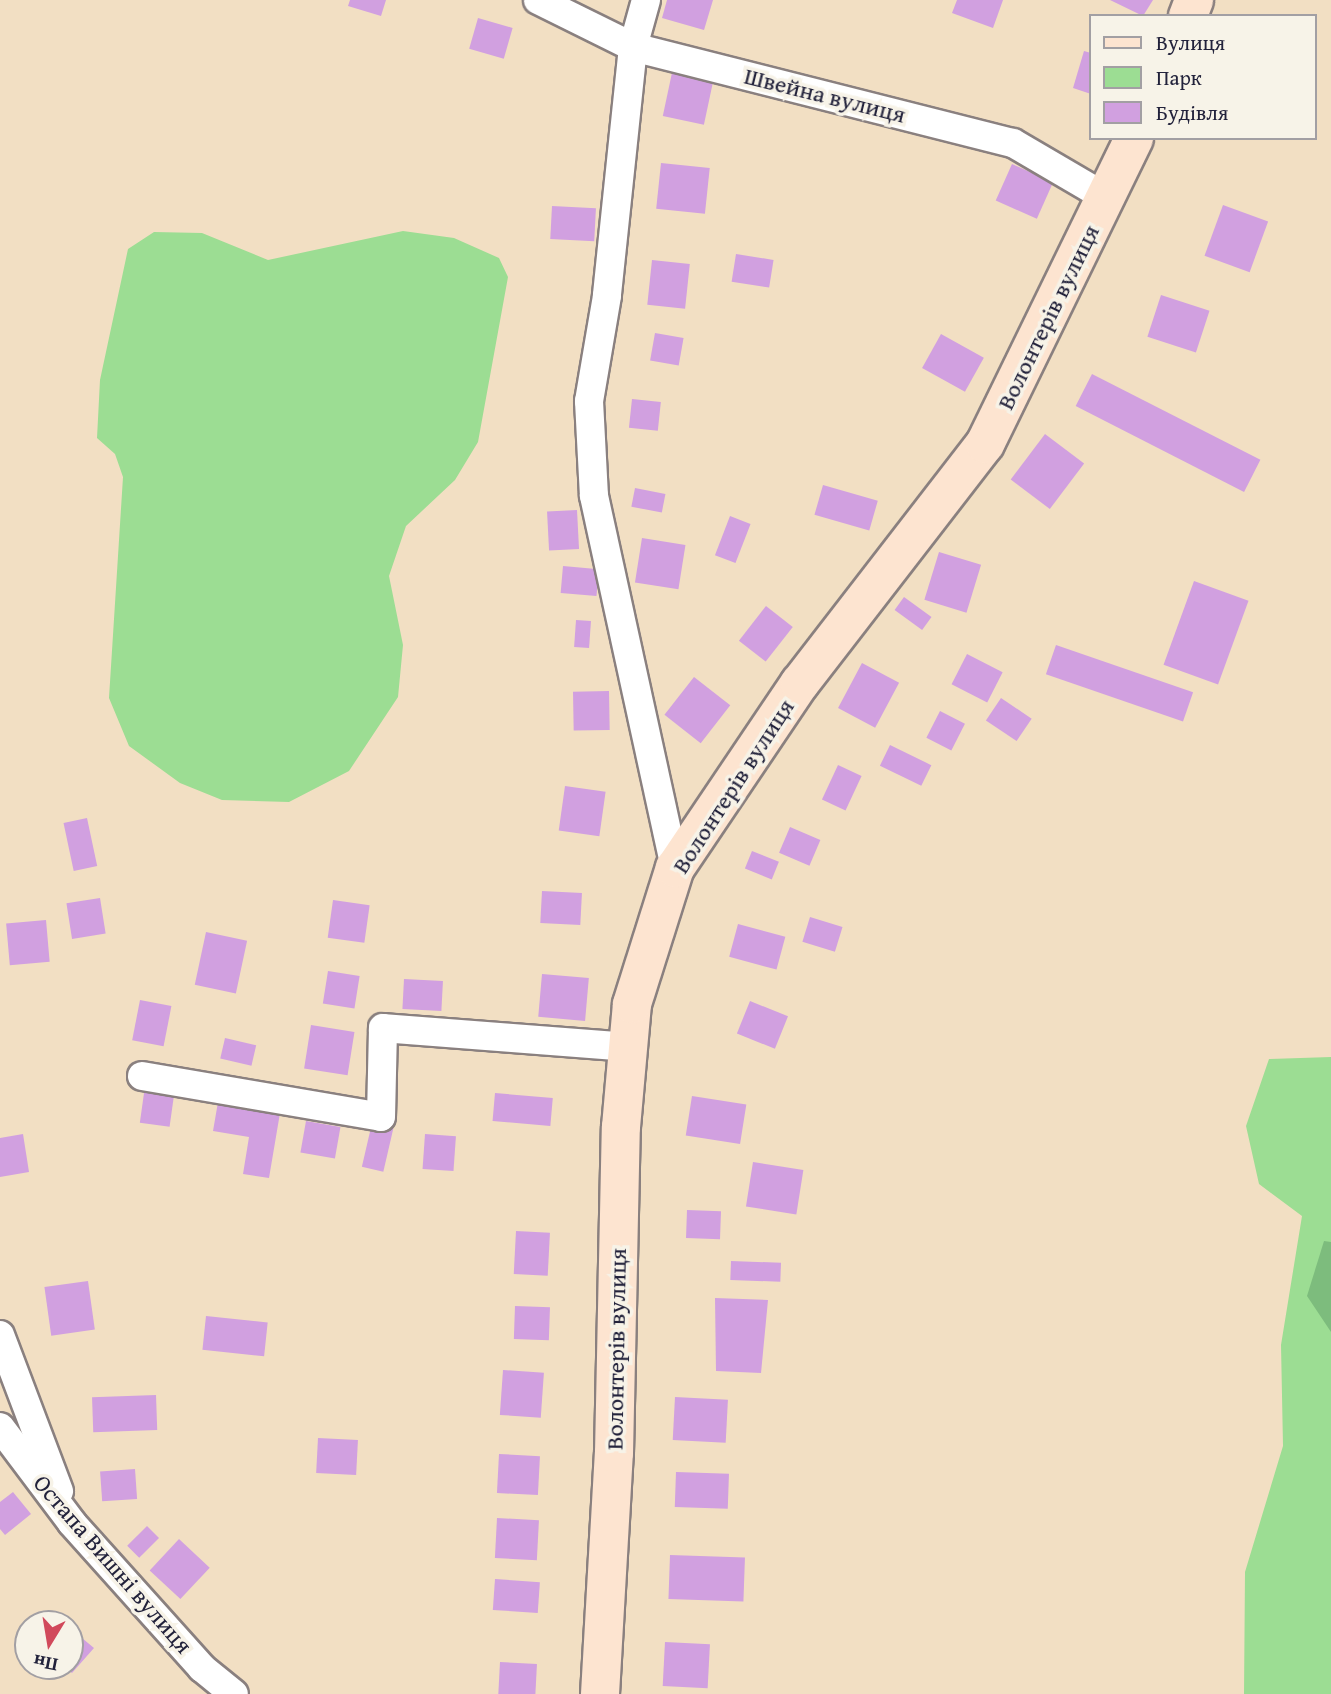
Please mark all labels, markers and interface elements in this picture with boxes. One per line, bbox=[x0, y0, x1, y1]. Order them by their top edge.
legend bbox=[1090, 14, 1317, 140]
text: Вулиця bbox=[1156, 27, 1225, 58]
street label: Швейна вулиця bbox=[741, 61, 909, 129]
text: Парк bbox=[1156, 62, 1202, 93]
text: Будівля bbox=[1156, 97, 1228, 128]
street label: Волонтерів вулиця bbox=[991, 220, 1105, 414]
street label: Волонтерів вулиця bbox=[666, 693, 800, 879]
street label: Волонтерів вулиця bbox=[600, 1248, 632, 1450]
street label: Остапа Вишні вулиця bbox=[27, 1469, 199, 1659]
north arrow bbox=[14, 1610, 84, 1680]
text: Пн bbox=[31, 1648, 60, 1680]

